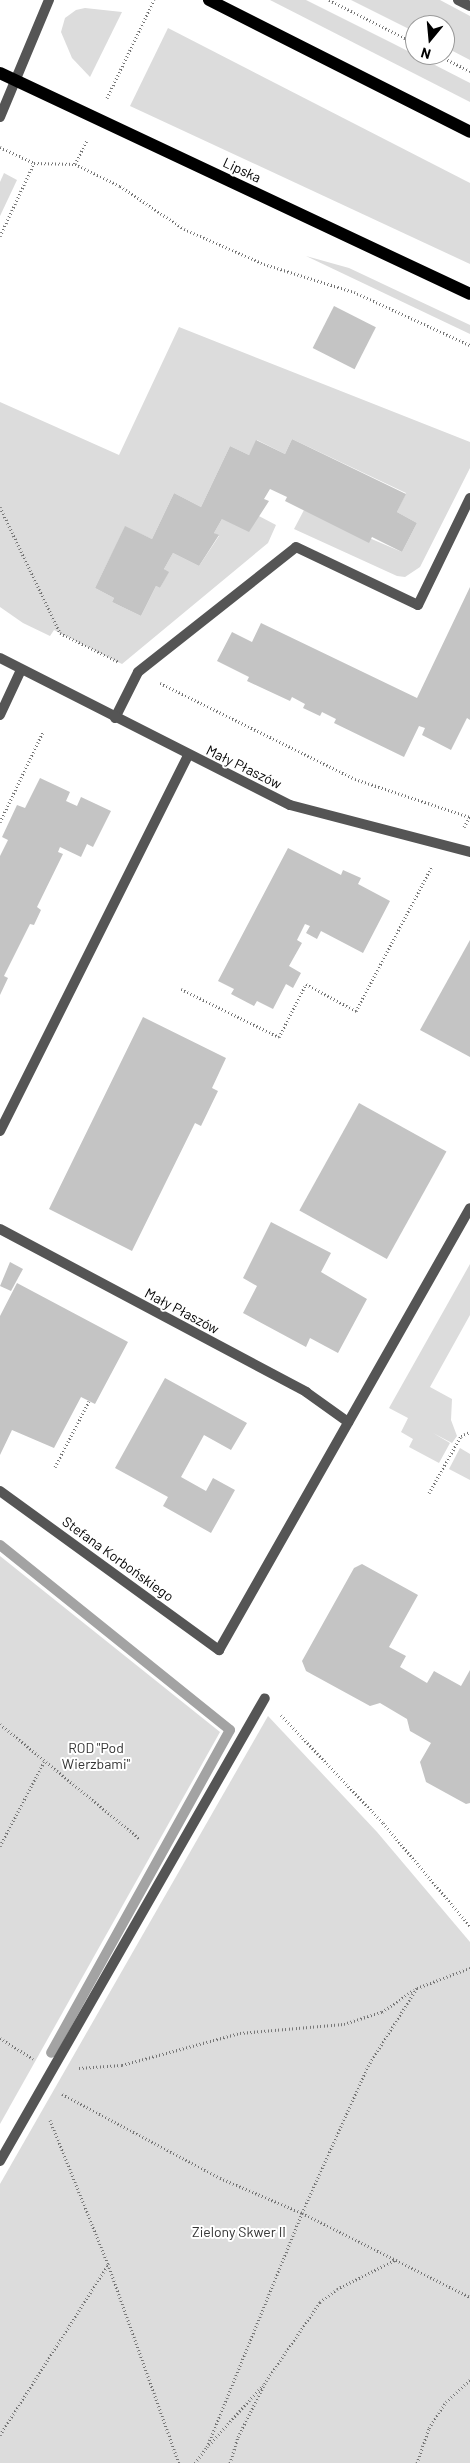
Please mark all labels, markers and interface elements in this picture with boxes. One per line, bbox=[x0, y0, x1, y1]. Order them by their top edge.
north arrow bbox=[405, 15, 455, 65]
text: N bbox=[419, 44, 433, 63]
street label: Lipska bbox=[220, 154, 264, 186]
street label: Mały Płaszów bbox=[204, 742, 284, 792]
street label: Mały Płaszów bbox=[142, 1284, 222, 1338]
street label: Stefana Korbońskiego bbox=[59, 1513, 177, 1605]
park label: ROD "Pod Wierzbami" bbox=[62, 1740, 130, 1772]
park label: Zielony Skwer II bbox=[192, 2224, 286, 2240]

